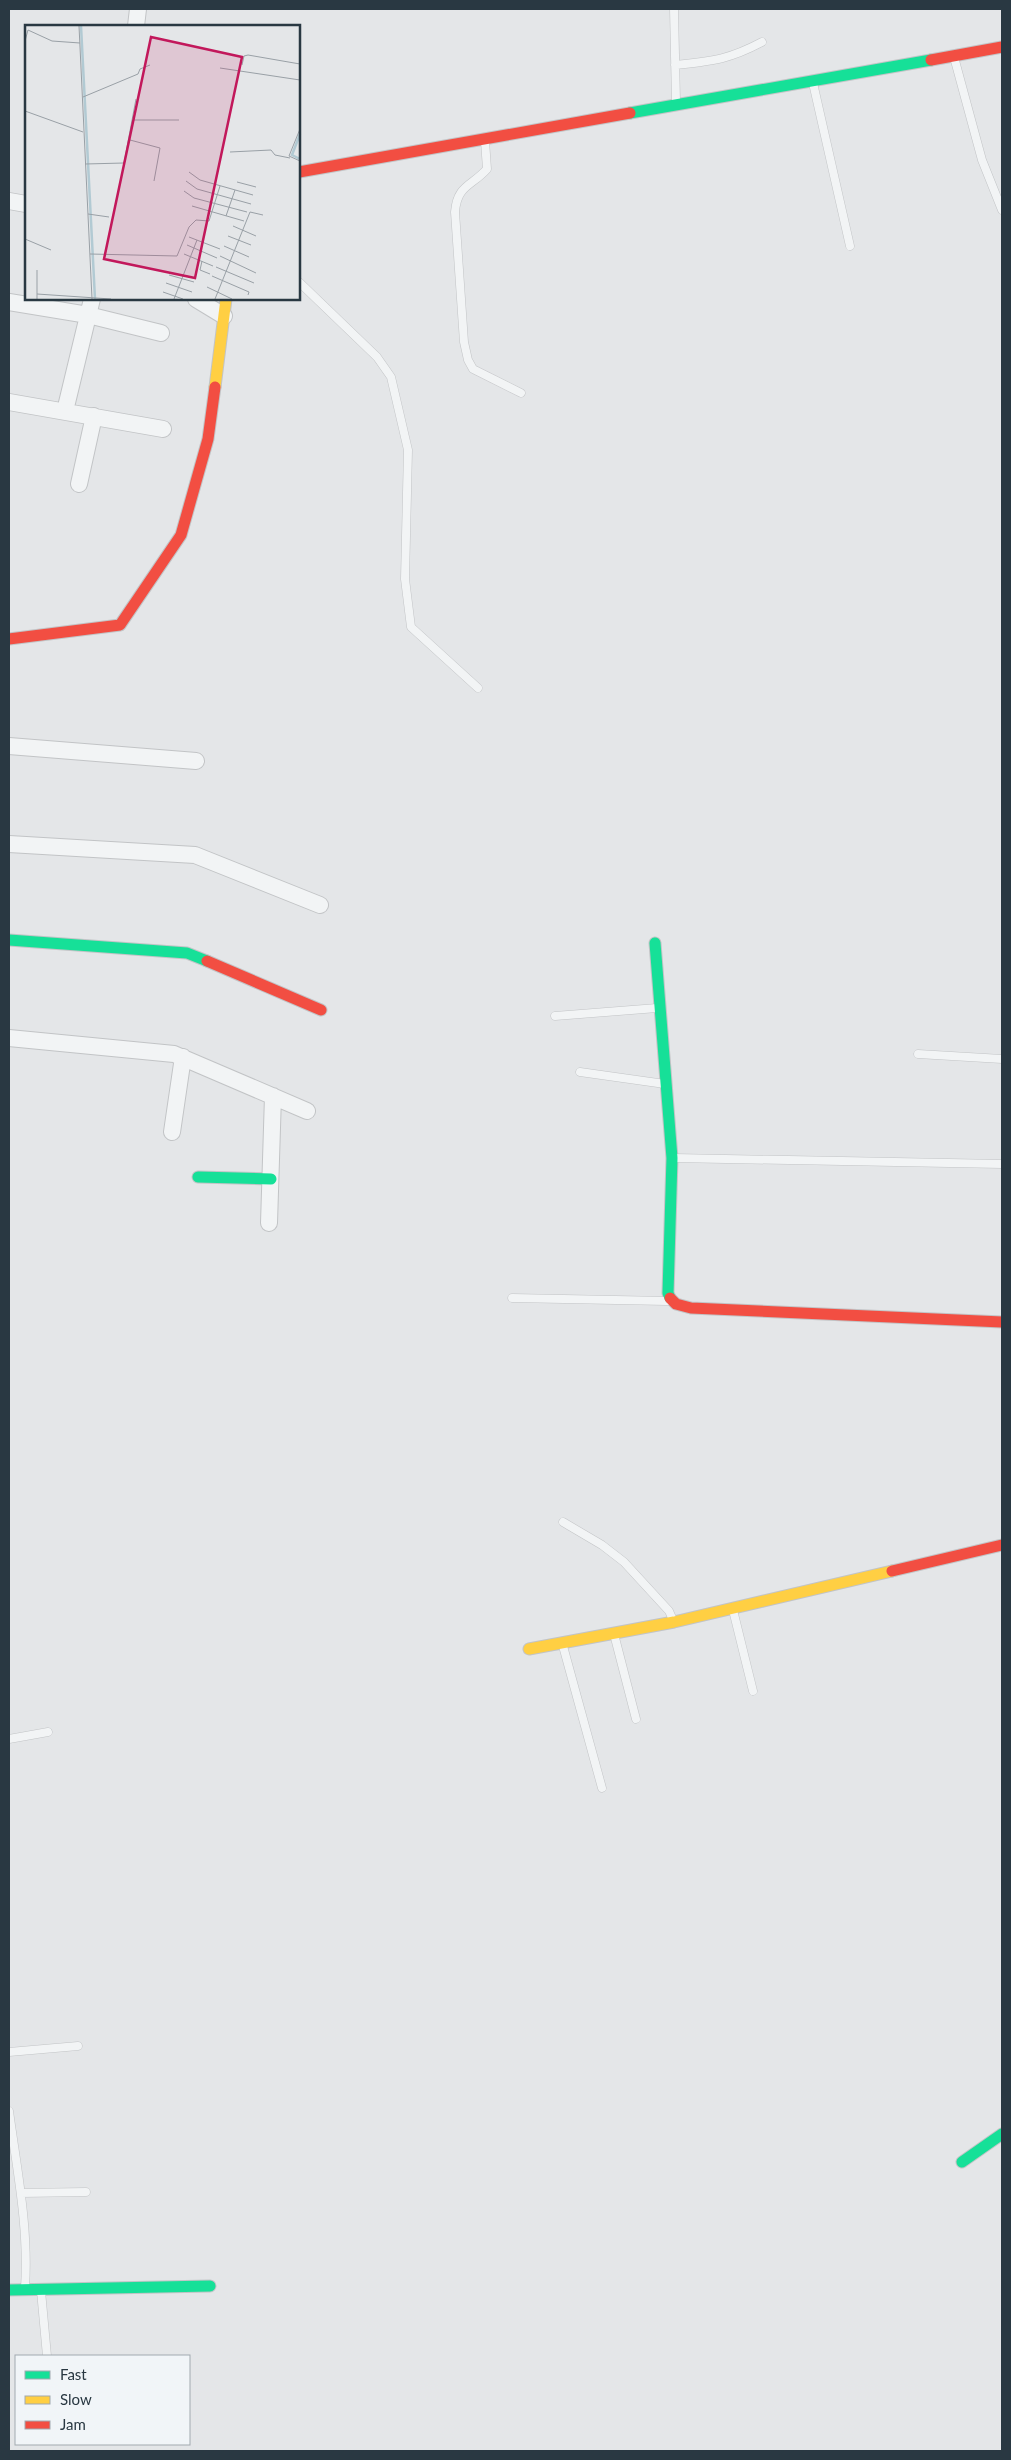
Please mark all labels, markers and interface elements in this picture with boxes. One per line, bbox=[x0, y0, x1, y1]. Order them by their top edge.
inset map bbox=[25, 25, 300, 300]
legend bbox=[15, 2355, 190, 2445]
text: Fast bbox=[60, 2365, 87, 2383]
text: Slow bbox=[60, 2390, 92, 2408]
text: Jam bbox=[60, 2415, 86, 2433]

